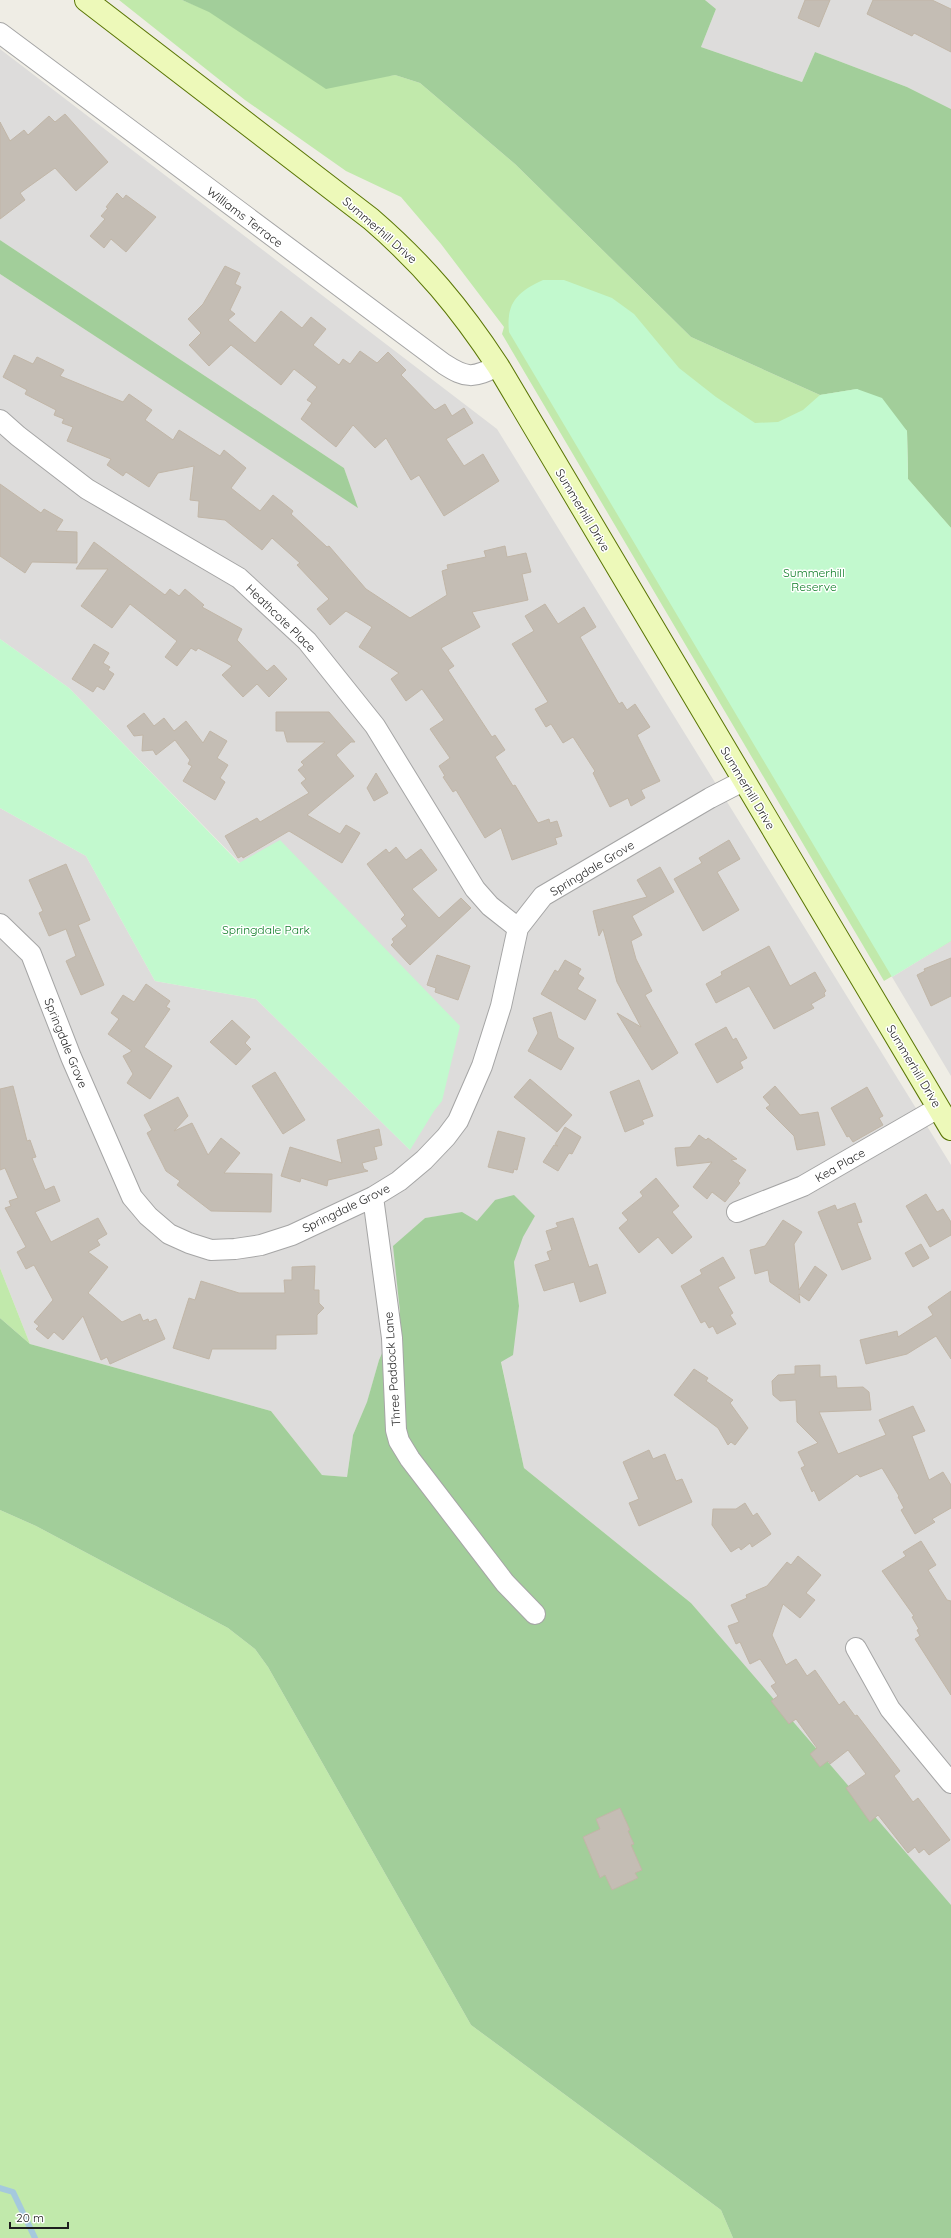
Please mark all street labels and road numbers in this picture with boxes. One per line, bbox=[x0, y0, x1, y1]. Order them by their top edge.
street label: Williams Terrace bbox=[204, 184, 286, 251]
street label: Summerhill Drive bbox=[340, 194, 421, 267]
street label: Summerhill Drive bbox=[552, 466, 614, 554]
street label: Heathcote Place bbox=[243, 581, 319, 655]
street label: Summerhill Drive bbox=[717, 744, 779, 832]
street label: Springdale Grove bbox=[547, 837, 637, 899]
street label: Springdale Grove bbox=[41, 996, 91, 1090]
street label: Summerhill Drive bbox=[883, 1022, 945, 1110]
street label: Kea Place bbox=[812, 1145, 868, 1185]
street label: Springdale Grove bbox=[300, 1180, 392, 1236]
street label: Three Paddock Lane bbox=[381, 1311, 403, 1427]

